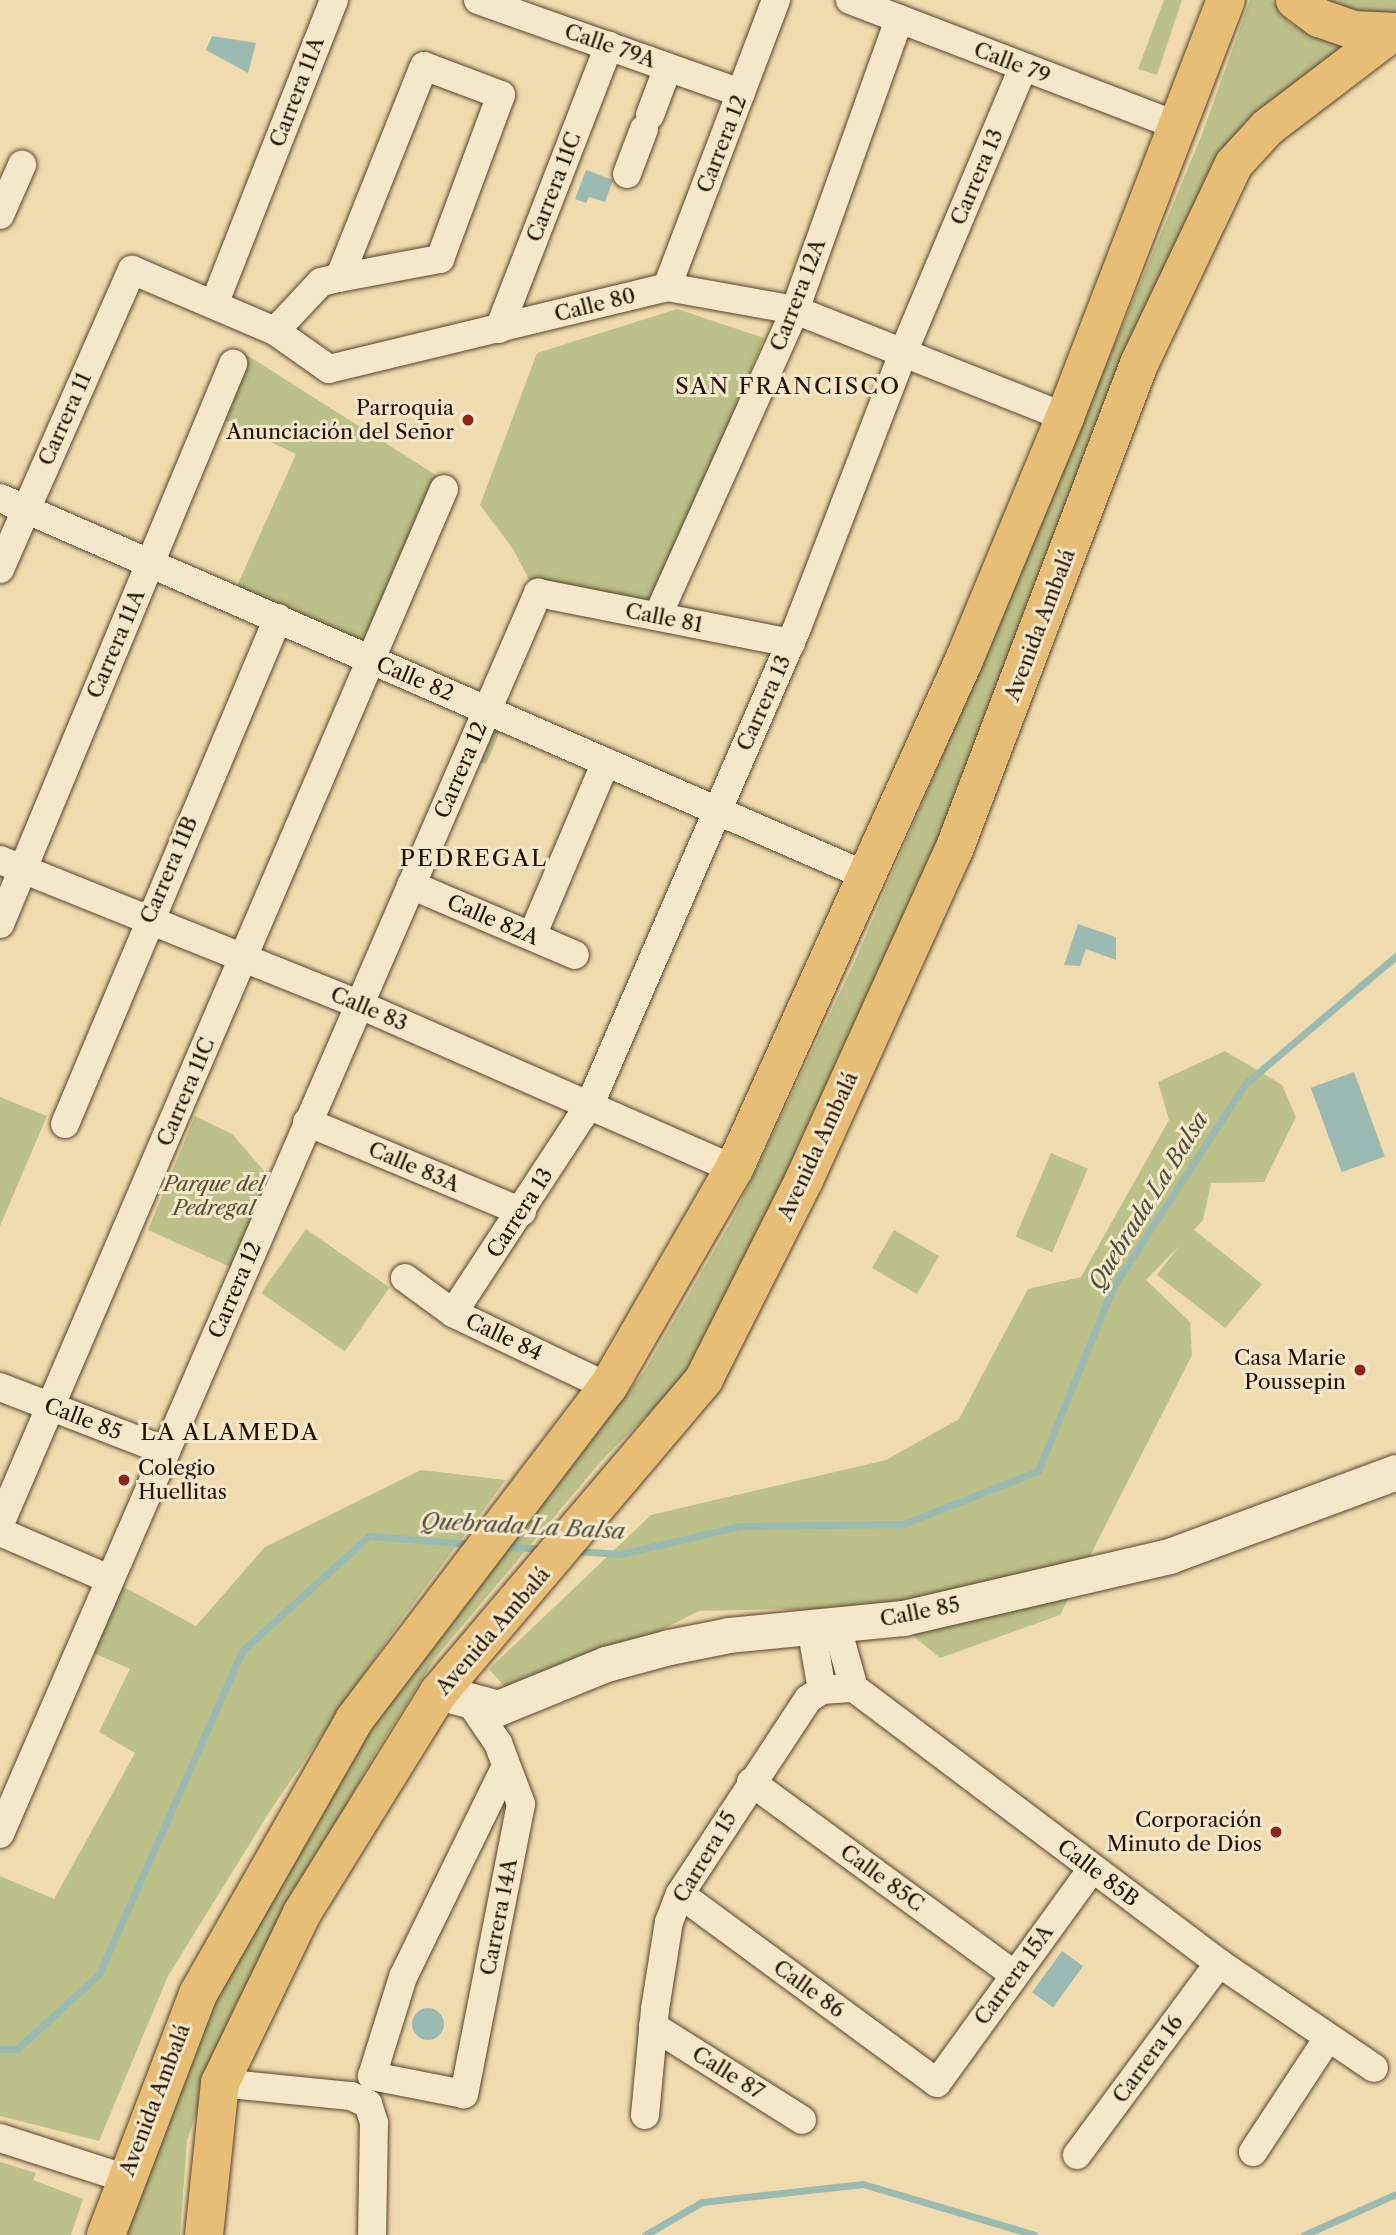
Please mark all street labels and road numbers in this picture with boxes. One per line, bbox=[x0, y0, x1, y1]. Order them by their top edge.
street label: Calle 79A bbox=[561, 19, 659, 73]
street label: Carrera 11A bbox=[264, 33, 330, 151]
street label: Calle 79 bbox=[970, 37, 1054, 89]
street label: Carrera 12 bbox=[692, 92, 752, 196]
street label: Carrera 13 bbox=[945, 125, 1009, 229]
street label: Carrera 11C bbox=[522, 128, 586, 246]
street label: Carrera 12A bbox=[765, 235, 831, 355]
street label: Calle 80 bbox=[552, 283, 638, 327]
street label: Carrera 11 bbox=[33, 368, 97, 470]
street label: Avenida Ambalá bbox=[999, 545, 1081, 705]
street label: Carrera 11A bbox=[82, 586, 150, 702]
street label: Calle 81 bbox=[623, 598, 705, 638]
street label: Calle 82 bbox=[373, 651, 457, 707]
street label: Carrera 13 bbox=[732, 651, 796, 755]
street label: Carrera 12 bbox=[429, 718, 493, 822]
street label: Carrera 11B bbox=[135, 813, 203, 927]
street label: Calle 82A bbox=[443, 889, 543, 951]
street label: Calle 83 bbox=[327, 982, 411, 1036]
street label: Carrera 11C bbox=[152, 1034, 220, 1150]
street label: Avenida Ambalá bbox=[772, 1067, 864, 1225]
street label: Calle 83A bbox=[365, 1137, 463, 1197]
street label: Carrera 13 bbox=[482, 1163, 558, 1263]
street label: Carrera 12 bbox=[203, 1238, 267, 1342]
street label: Calle 84 bbox=[462, 1308, 546, 1366]
street label: Calle 85 bbox=[41, 1393, 125, 1445]
street label: Avenida Ambalá bbox=[430, 1562, 556, 1700]
street label: Calle 85 bbox=[878, 1592, 962, 1632]
street label: Carrera 15 bbox=[668, 1807, 742, 1907]
street label: Calle 85B bbox=[1052, 1834, 1144, 1912]
street label: Calle 85C bbox=[835, 1839, 929, 1917]
street label: Carrera 14A bbox=[475, 1856, 523, 1978]
street label: Carrera 15A bbox=[969, 1920, 1059, 2030]
street label: Calle 86 bbox=[768, 1955, 850, 2023]
street label: Carrera 16 bbox=[1108, 2010, 1188, 2108]
street label: Avenida Ambalá bbox=[114, 2020, 196, 2180]
street label: Calle 87 bbox=[687, 2041, 769, 2105]

